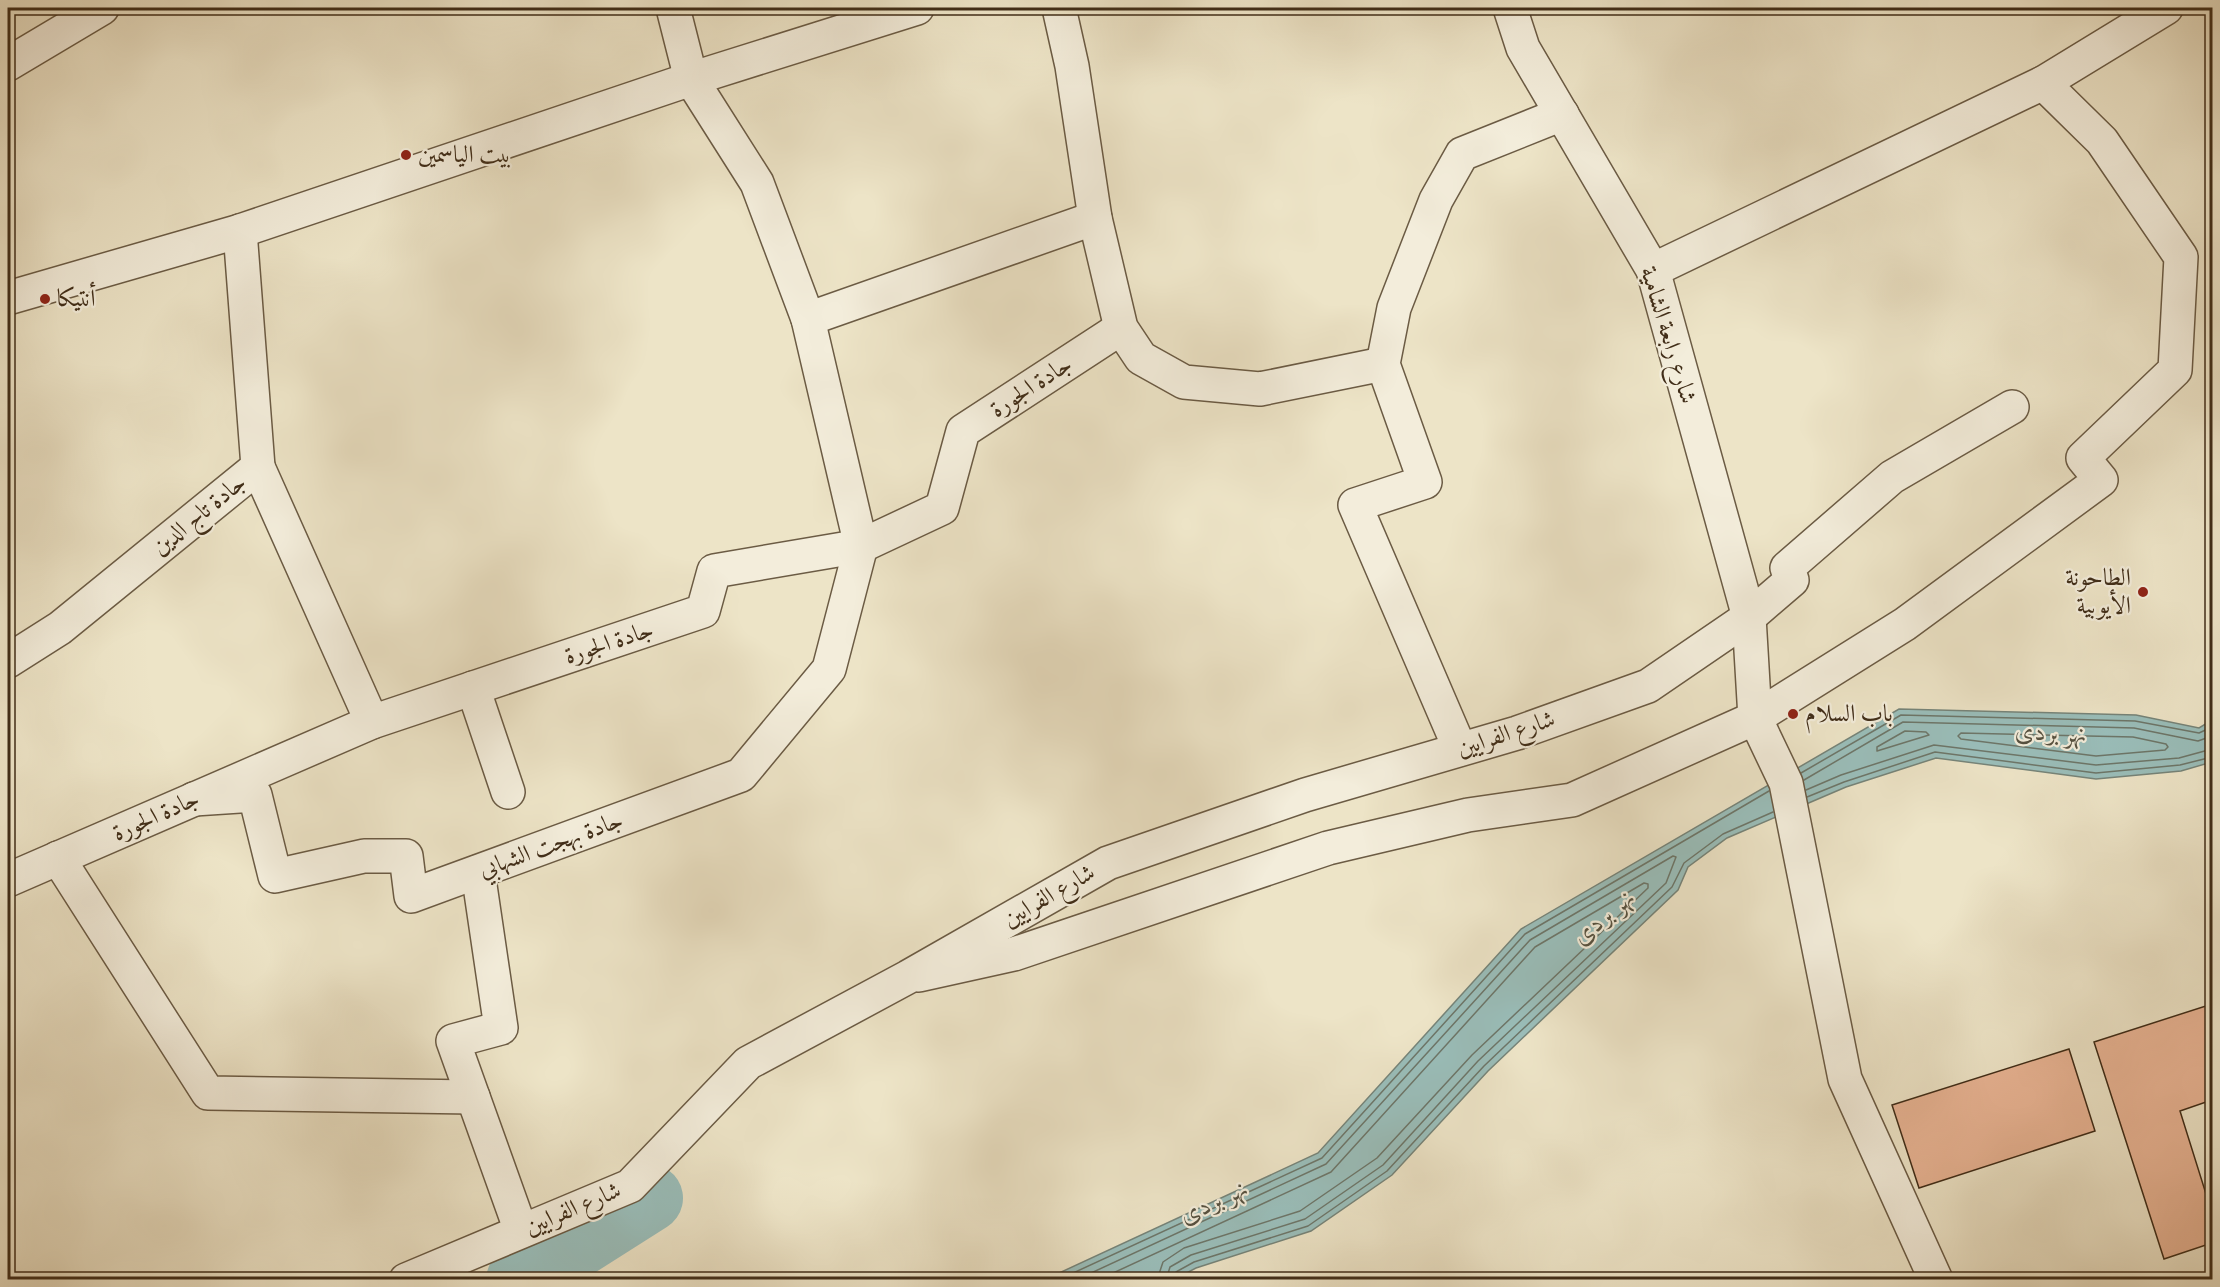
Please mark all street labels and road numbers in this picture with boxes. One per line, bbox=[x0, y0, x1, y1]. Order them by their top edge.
street label: شارع رابعة الشامية bbox=[1629, 263, 1703, 408]
street label: جادة الجورة bbox=[984, 349, 1078, 425]
street label: جادة تاج الدين bbox=[146, 468, 256, 566]
street label: جادة الجورة bbox=[561, 615, 657, 671]
street label: شارع الفرايين bbox=[1453, 704, 1560, 768]
street label: جادة الجورة bbox=[108, 784, 204, 848]
street label: جادة بهجت الشهابي bbox=[475, 805, 628, 888]
street label: شارع الفرايين bbox=[998, 858, 1102, 938]
street label: شارع الفرايين bbox=[520, 1175, 627, 1246]

